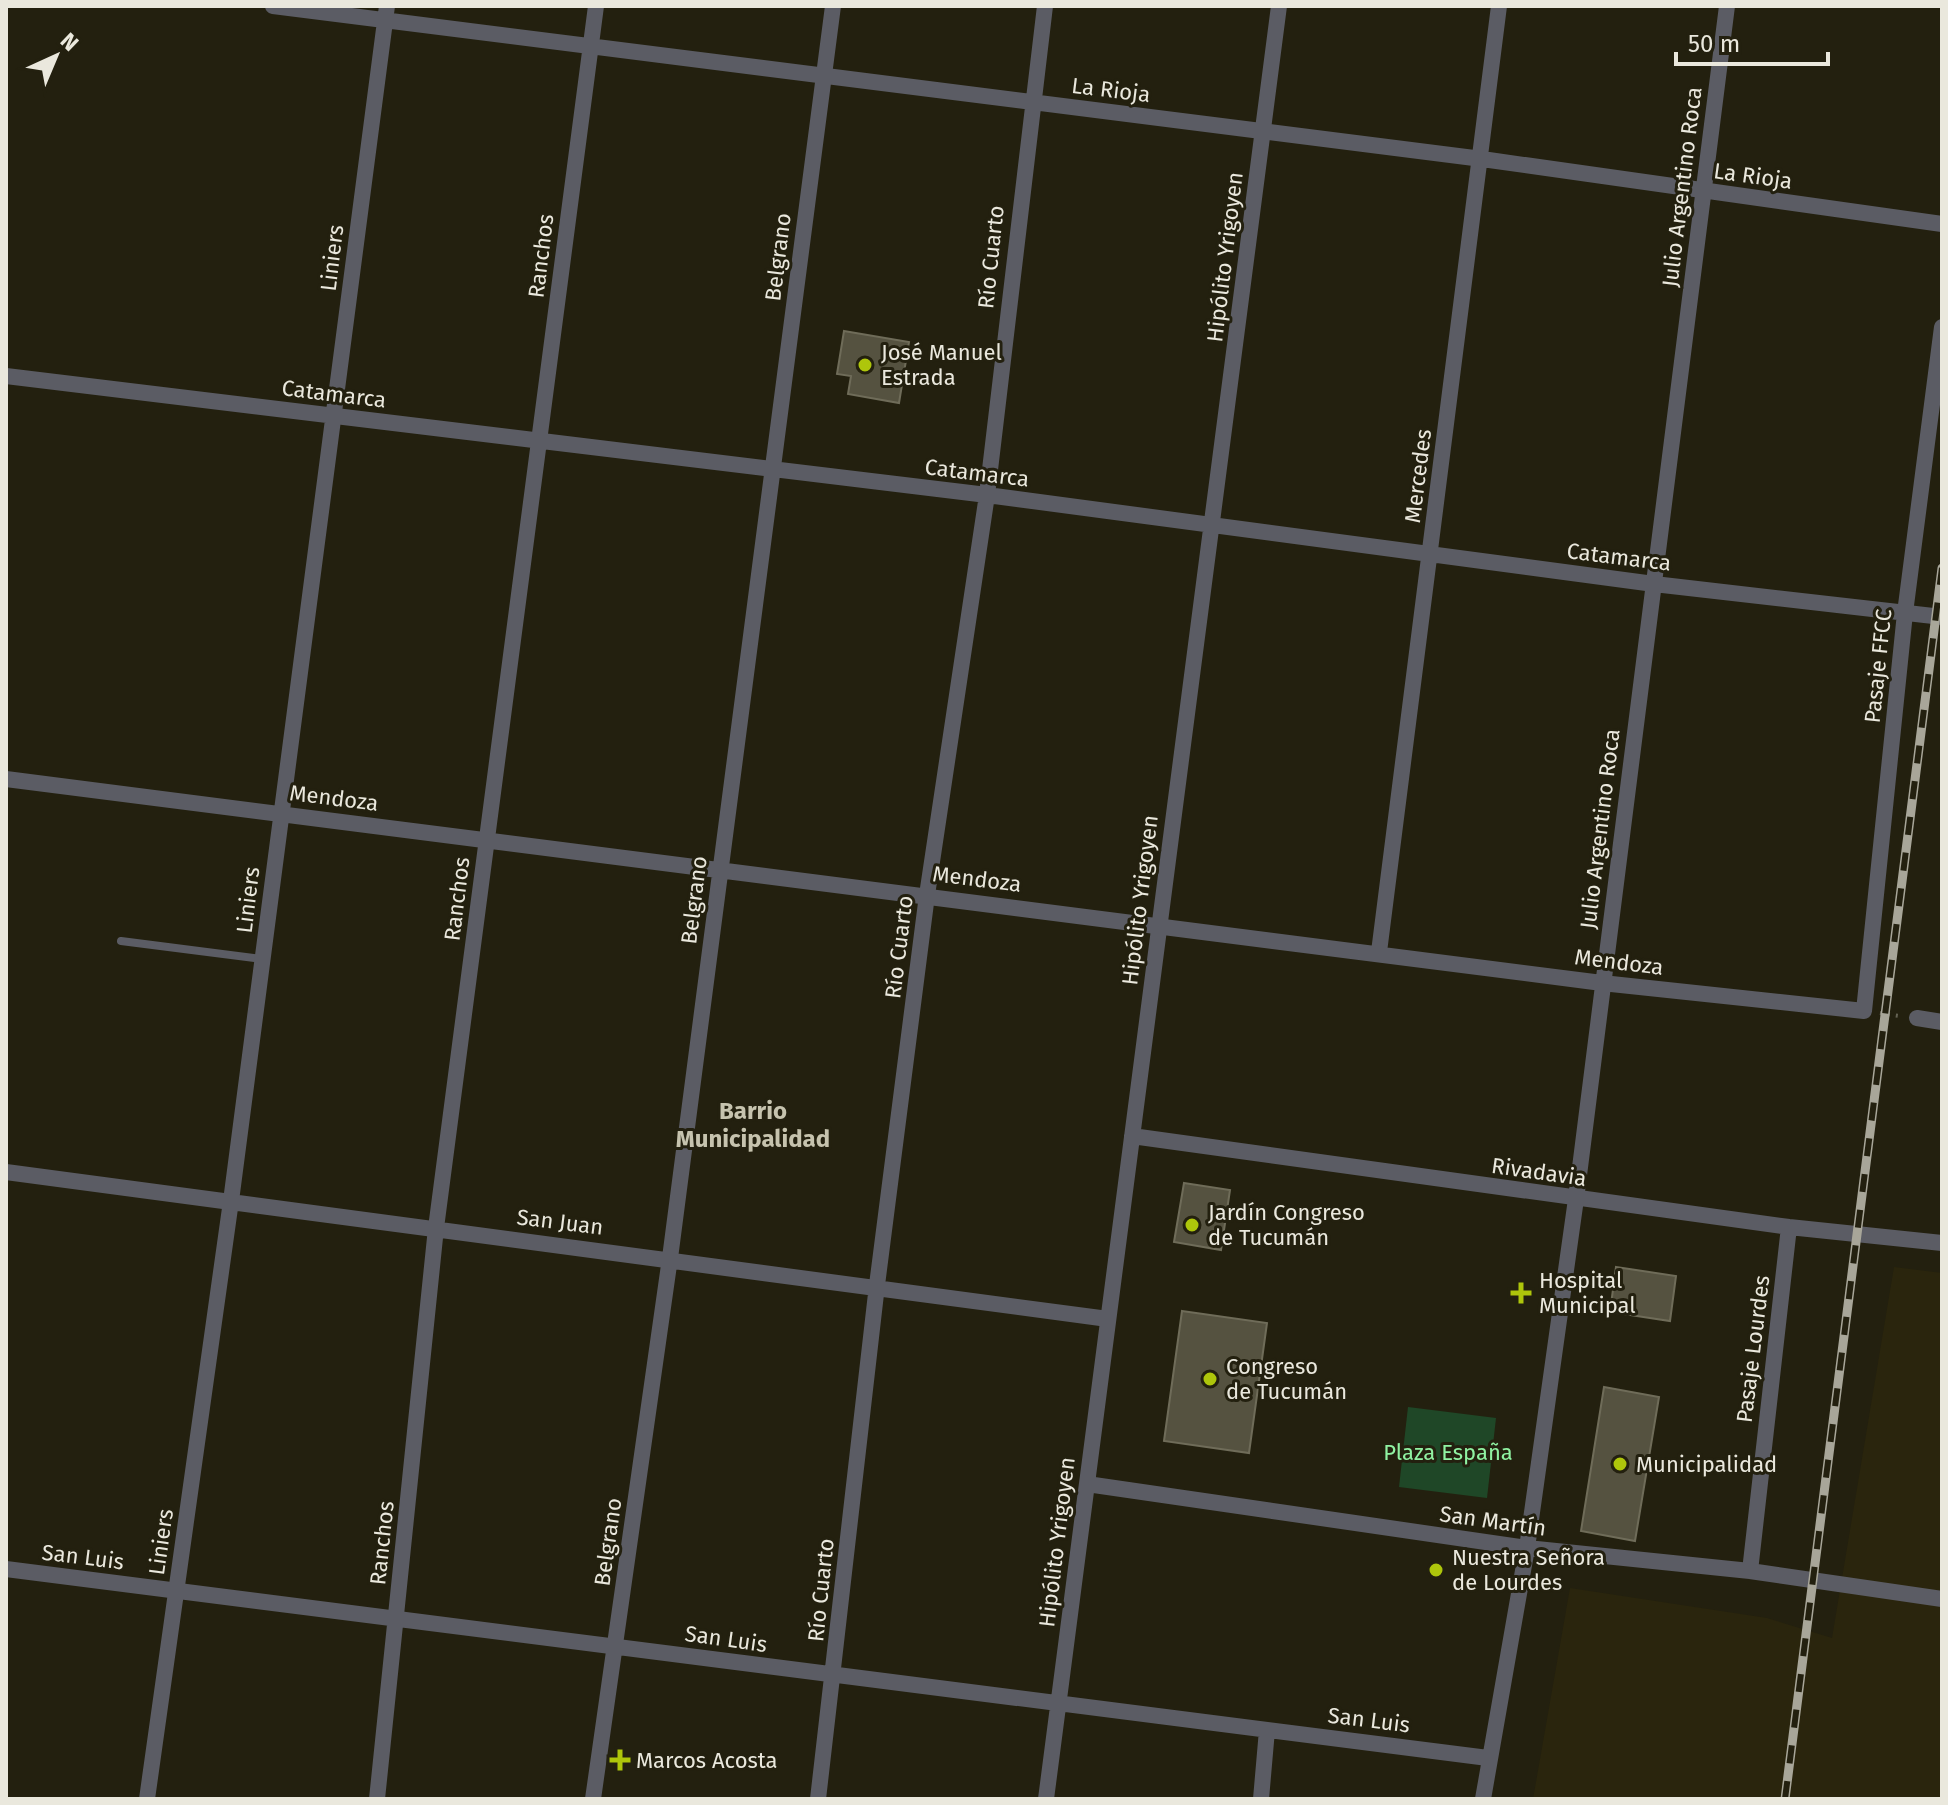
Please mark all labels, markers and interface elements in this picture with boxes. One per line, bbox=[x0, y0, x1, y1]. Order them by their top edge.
north arrow bbox=[16, 16, 96, 96]
scale bar bbox=[1676, 16, 1828, 66]
text: N bbox=[55, 27, 84, 57]
text: 50 m bbox=[1688, 30, 1740, 58]
street label: La Rioja bbox=[1070, 72, 1152, 108]
street label: Julio Argentino Roca bbox=[1656, 85, 1708, 289]
street label: La Rioja bbox=[1712, 157, 1794, 195]
street label: Hipólito Yrigoyen bbox=[1201, 170, 1249, 344]
street label: Río Cuarto bbox=[972, 204, 1010, 310]
street label: Belgrano bbox=[759, 211, 797, 303]
street label: Ranchos bbox=[522, 212, 560, 300]
street label: Liniers bbox=[315, 223, 349, 293]
place label: José Manuel Estrada bbox=[881, 339, 1002, 391]
marker: José Manuel Estrada bbox=[856, 356, 874, 374]
street label: Catamarca bbox=[280, 374, 388, 414]
street label: Mercedes bbox=[1399, 427, 1437, 525]
street label: Catamarca bbox=[923, 453, 1031, 493]
street label: Catamarca bbox=[1565, 537, 1673, 577]
street label: Pasaje FFCC bbox=[1859, 608, 1897, 724]
street label: Julio Argentino Roca bbox=[1574, 727, 1626, 931]
street label: Mendoza bbox=[288, 779, 380, 817]
street label: Hipólito Yrigoyen bbox=[1116, 813, 1164, 987]
street label: Belgrano bbox=[675, 854, 713, 946]
street label: Ranchos bbox=[438, 855, 476, 943]
street label: Mendoza bbox=[931, 860, 1023, 898]
street label: Liniers bbox=[231, 865, 265, 935]
street label: Río Cuarto bbox=[879, 894, 919, 1000]
street label: Mendoza bbox=[1573, 943, 1665, 981]
district label: Barrio Municipalidad bbox=[676, 1097, 830, 1153]
street label: Rivadavia bbox=[1490, 1152, 1588, 1192]
place label: Jardín Congreso de Tucumán bbox=[1208, 1199, 1365, 1251]
street label: San Juan bbox=[515, 1203, 605, 1241]
marker: Jardín Congreso de Tucumán bbox=[1183, 1216, 1201, 1234]
place label: Hospital Municipal bbox=[1539, 1267, 1636, 1319]
street label: Pasaje Lourdes bbox=[1731, 1274, 1775, 1424]
marker: Hospital Municipal bbox=[1510, 1282, 1532, 1304]
place label: Congreso de Tucumán bbox=[1226, 1353, 1347, 1405]
marker: Congreso de Tucumán bbox=[1201, 1370, 1219, 1388]
park label: Plaza España bbox=[1383, 1439, 1513, 1466]
place label: Municipalidad bbox=[1636, 1451, 1777, 1478]
street label: Hipólito Yrigoyen bbox=[1033, 1455, 1081, 1629]
marker: Municipalidad bbox=[1611, 1455, 1629, 1473]
street label: Belgrano bbox=[588, 1496, 628, 1588]
street label: Ranchos bbox=[364, 1500, 400, 1586]
street label: San Martín bbox=[1438, 1500, 1548, 1542]
street label: Liniers bbox=[143, 1507, 179, 1577]
street label: Río Cuarto bbox=[802, 1537, 840, 1643]
street label: San Luis bbox=[40, 1539, 126, 1575]
place label: Nuestra Señora de Lourdes bbox=[1452, 1544, 1605, 1596]
marker: Nuestra Señora de Lourdes bbox=[1427, 1561, 1445, 1579]
street label: San Luis bbox=[683, 1620, 769, 1658]
street label: San Luis bbox=[1326, 1702, 1412, 1738]
place label: Marcos Acosta bbox=[636, 1747, 778, 1774]
marker: Marcos Acosta bbox=[611, 1751, 629, 1769]

